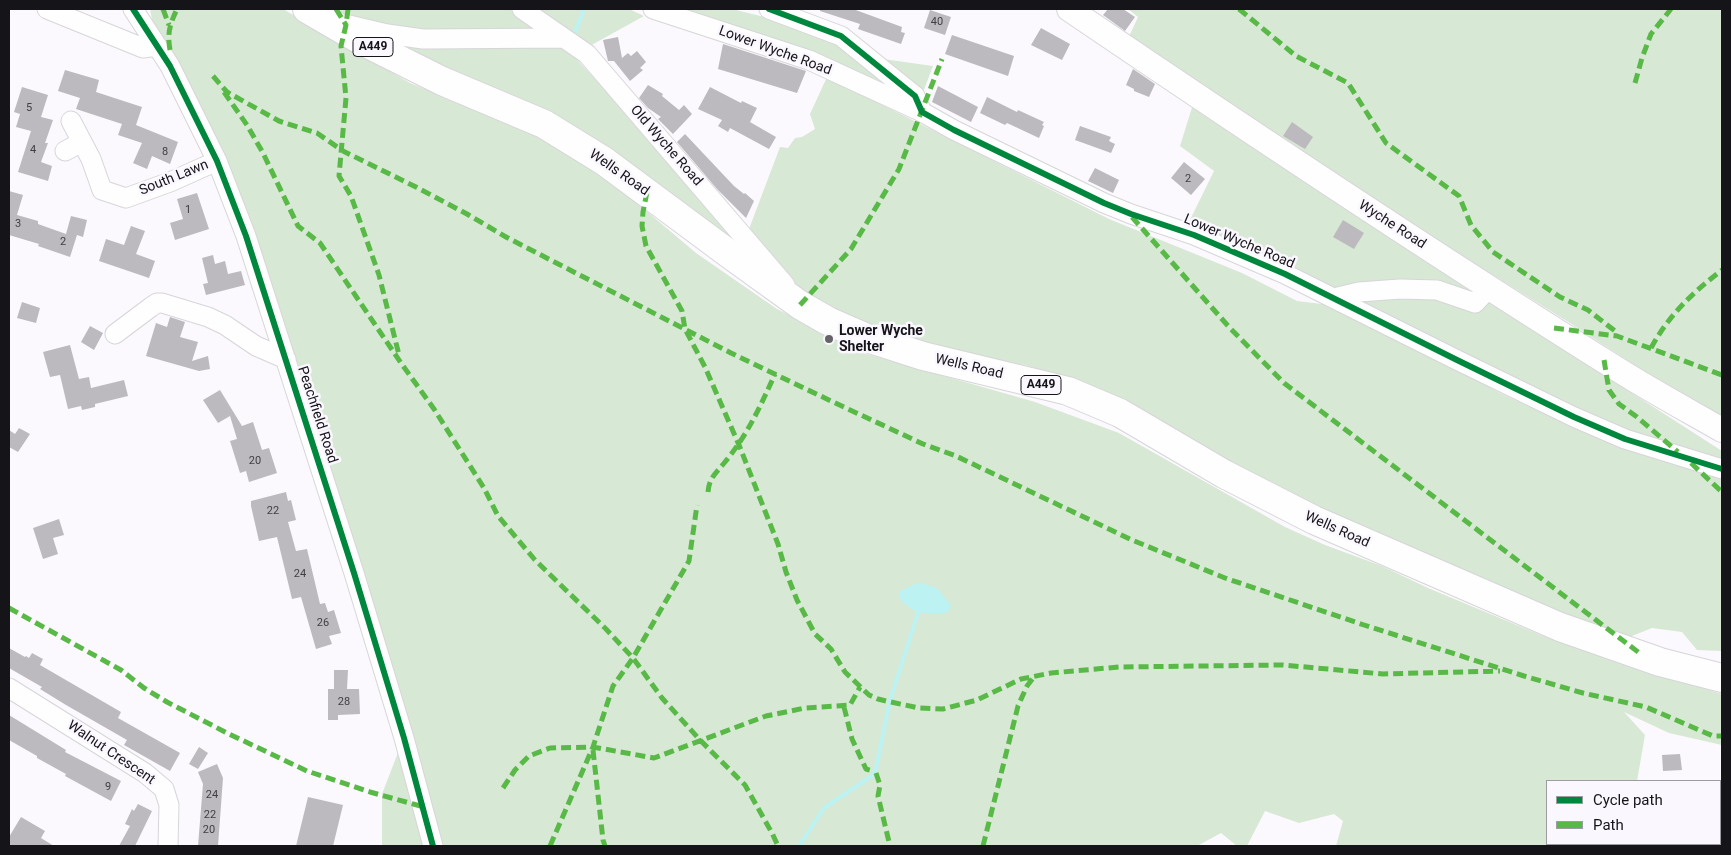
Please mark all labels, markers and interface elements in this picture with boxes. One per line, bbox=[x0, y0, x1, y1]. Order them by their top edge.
house number: 40 bbox=[931, 15, 943, 29]
street label: Lower Wyche Road bbox=[716, 23, 834, 79]
road number: A449 bbox=[353, 38, 393, 56]
house number: 5 bbox=[26, 101, 32, 115]
street label: Old Wyche Road bbox=[626, 102, 706, 190]
house number: 4 bbox=[30, 143, 36, 157]
house number: 8 bbox=[162, 145, 168, 159]
street label: Wells Road bbox=[586, 146, 652, 200]
street label: South Lawn bbox=[137, 157, 211, 199]
house number: 2 bbox=[1185, 172, 1191, 186]
street label: Wyche Road bbox=[1355, 197, 1429, 253]
house number: 1 bbox=[185, 203, 191, 217]
street label: Lower Wyche Road bbox=[1181, 211, 1297, 273]
house number: 3 bbox=[15, 217, 21, 231]
house number: 2 bbox=[60, 235, 66, 249]
place label: Lower Wyche Shelter bbox=[839, 323, 923, 356]
marker: Lower Wyche Shelter bbox=[823, 333, 835, 345]
street label: Wells Road bbox=[933, 351, 1005, 383]
street label: Peachfield Road bbox=[293, 364, 341, 466]
road number: A449 bbox=[1021, 376, 1061, 394]
house number: 20 bbox=[249, 454, 261, 468]
house number: 22 bbox=[267, 504, 279, 518]
street label: Wells Road bbox=[1302, 508, 1372, 552]
house number: 24 bbox=[294, 567, 306, 581]
house number: 26 bbox=[317, 616, 329, 630]
house number: 28 bbox=[338, 695, 350, 709]
street label: Walnut Crescent bbox=[64, 717, 158, 789]
house number: 9 bbox=[105, 780, 111, 794]
legend bbox=[1546, 780, 1721, 845]
house number: 24 bbox=[206, 788, 218, 802]
text: Cycle path bbox=[1593, 791, 1663, 809]
house number: 22 bbox=[204, 808, 216, 822]
text: Path bbox=[1593, 816, 1624, 834]
house number: 20 bbox=[203, 823, 215, 837]

